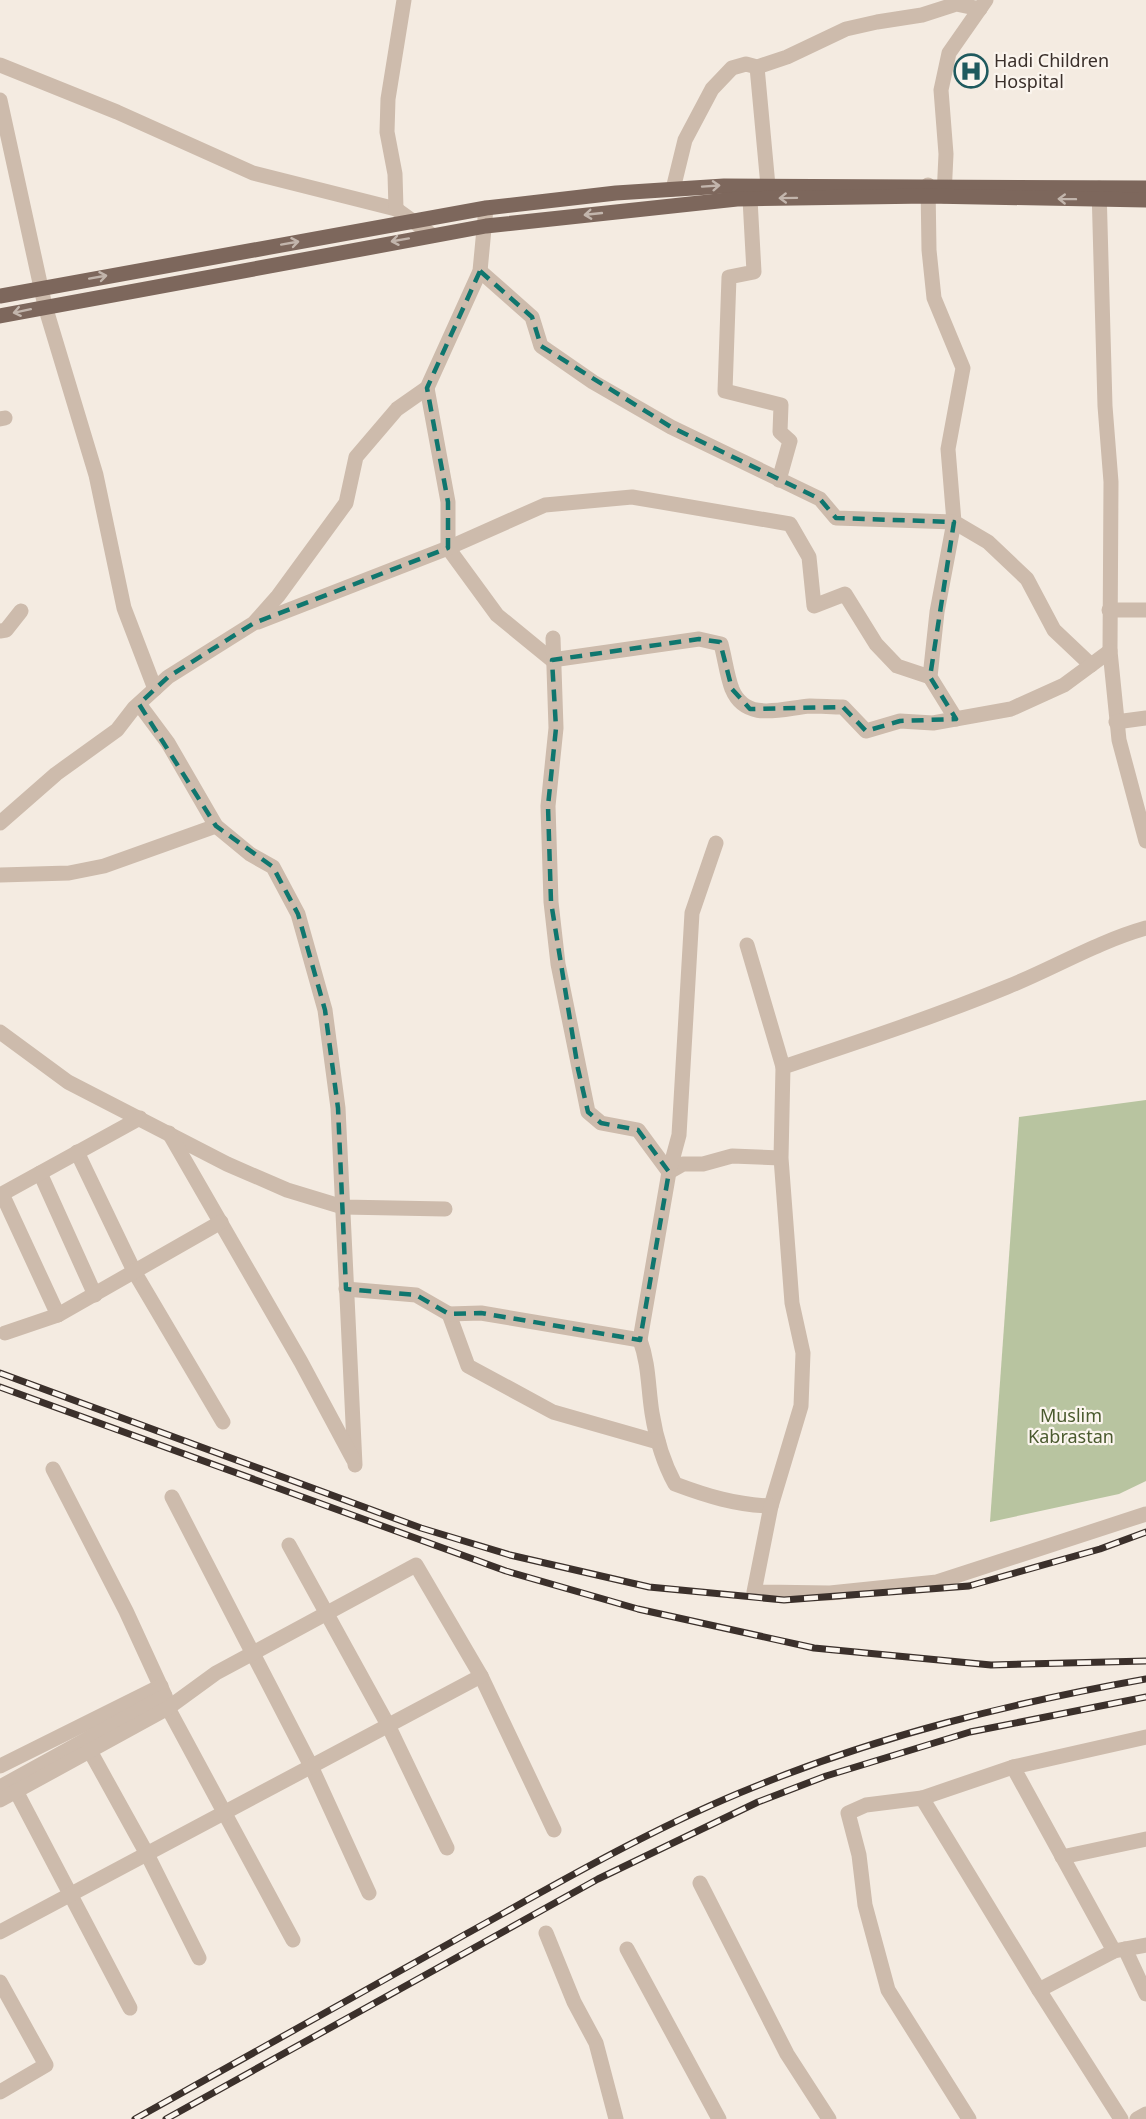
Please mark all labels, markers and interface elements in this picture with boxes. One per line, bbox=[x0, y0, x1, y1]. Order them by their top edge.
place label: Hadi Children Hospital bbox=[994, 48, 1109, 93]
hospital icon: Hadi Children Hospital bbox=[953, 53, 989, 89]
one-way arrow bbox=[701, 181, 721, 192]
one-way arrow bbox=[778, 192, 798, 204]
one-way arrow bbox=[1057, 193, 1077, 205]
one-way arrow bbox=[584, 209, 604, 220]
one-way arrow bbox=[391, 235, 411, 246]
one-way arrow bbox=[280, 237, 299, 248]
one-way arrow bbox=[88, 271, 107, 282]
one-way arrow bbox=[13, 306, 33, 317]
park label: Muslim Kabrastan bbox=[1028, 1403, 1114, 1448]

